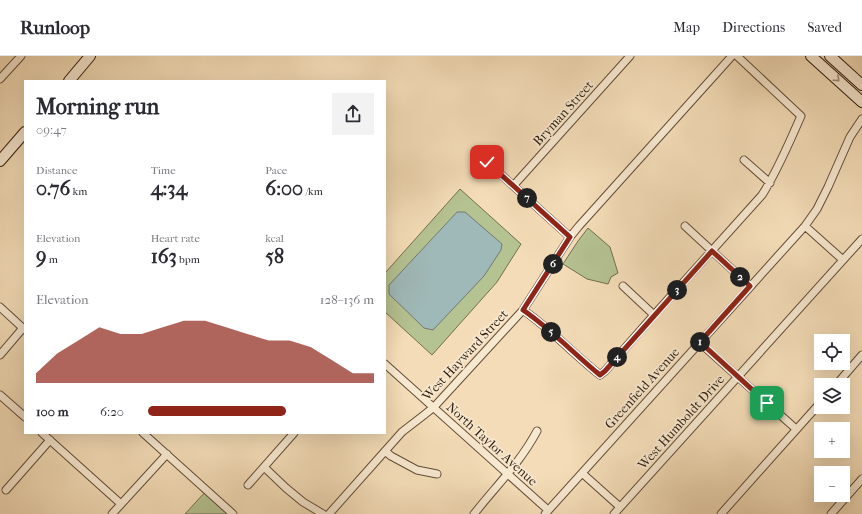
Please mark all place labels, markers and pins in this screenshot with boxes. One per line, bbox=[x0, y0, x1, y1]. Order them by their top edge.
pin bbox=[470, 145, 504, 179]
pin: 7 bbox=[517, 188, 537, 208]
pin: 6 bbox=[543, 254, 563, 274]
pin: 2 bbox=[730, 267, 750, 287]
pin: 3 bbox=[667, 280, 687, 300]
pin: 5 bbox=[541, 322, 561, 342]
pin: 1 bbox=[690, 332, 710, 352]
pin: 4 bbox=[607, 347, 627, 367]
pin bbox=[750, 386, 784, 420]

